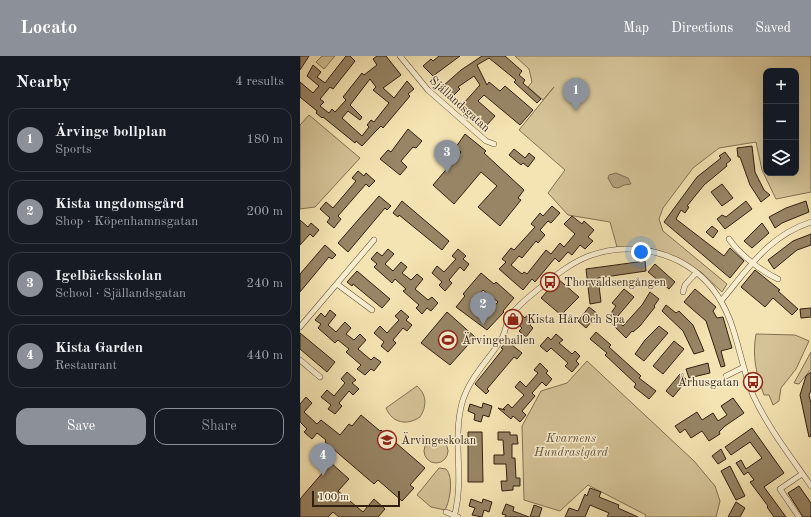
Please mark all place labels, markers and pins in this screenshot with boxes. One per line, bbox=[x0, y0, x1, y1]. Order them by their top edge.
pin: 1 bbox=[563, 78, 589, 111]
pin: 3 bbox=[434, 140, 460, 173]
bus stop icon: Thorvaldsengången bbox=[539, 271, 561, 293]
place label: Thorvaldsengången bbox=[564, 277, 666, 289]
pin: 2 bbox=[470, 292, 496, 325]
shop icon: Kista Hår Och Spa bbox=[502, 308, 524, 330]
place label: Kista Hår Och Spa bbox=[527, 314, 625, 326]
sports icon: Ärvingehallen bbox=[437, 329, 459, 351]
place label: Ärvingehallen bbox=[462, 331, 536, 347]
bus stop icon: Århusgatan bbox=[742, 371, 764, 393]
place label: Århusgatan bbox=[678, 373, 740, 389]
school or university icon: Ärvingeskolan bbox=[376, 429, 398, 451]
place label: Ärvingeskolan bbox=[401, 431, 477, 447]
pin: 4 bbox=[310, 443, 336, 476]

